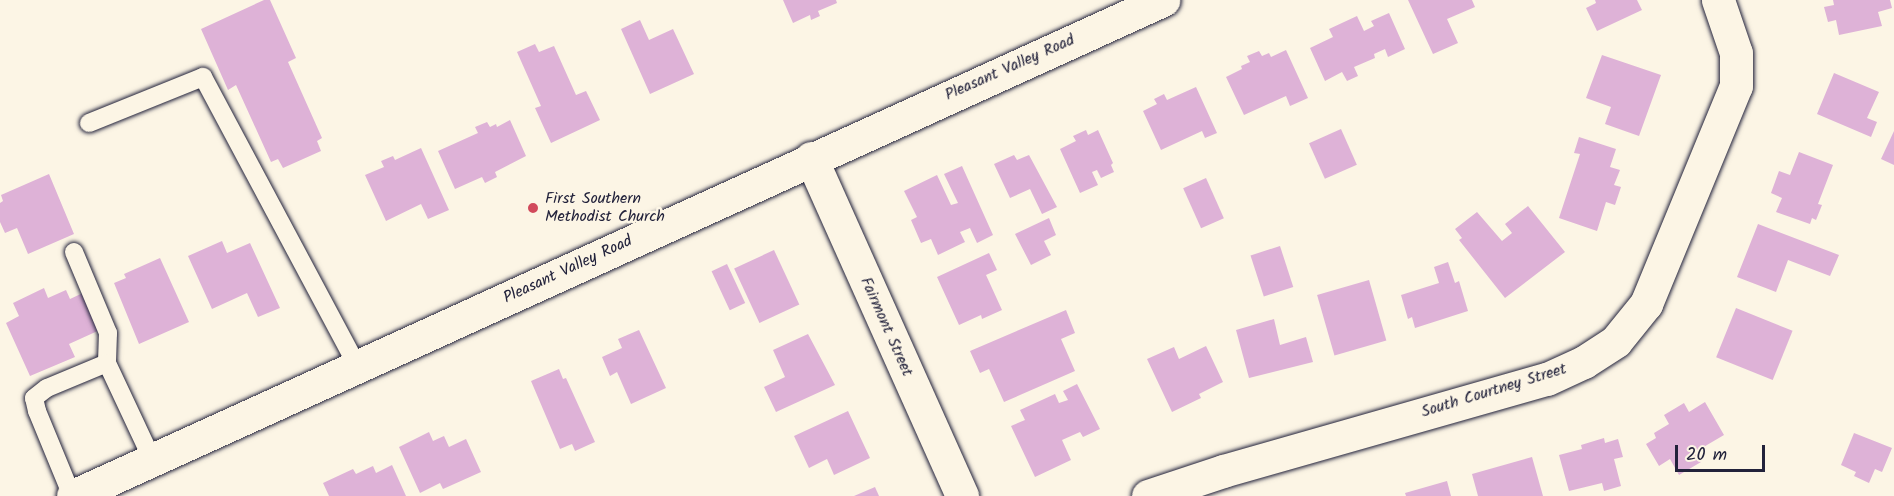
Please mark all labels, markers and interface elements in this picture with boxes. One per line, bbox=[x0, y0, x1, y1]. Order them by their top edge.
street label: Pleasant Valley Road bbox=[942, 31, 1078, 105]
place label: First Southern Methodist Church bbox=[545, 189, 665, 227]
marker: First Southern Methodist Church bbox=[526, 201, 540, 215]
street label: Pleasant Valley Road bbox=[501, 232, 635, 308]
street label: Fairmont Street bbox=[856, 274, 916, 380]
street label: South Courtney Street bbox=[1419, 360, 1569, 422]
scale bar bbox=[1678, 433, 1768, 471]
text: 20 m bbox=[1686, 441, 1727, 470]

